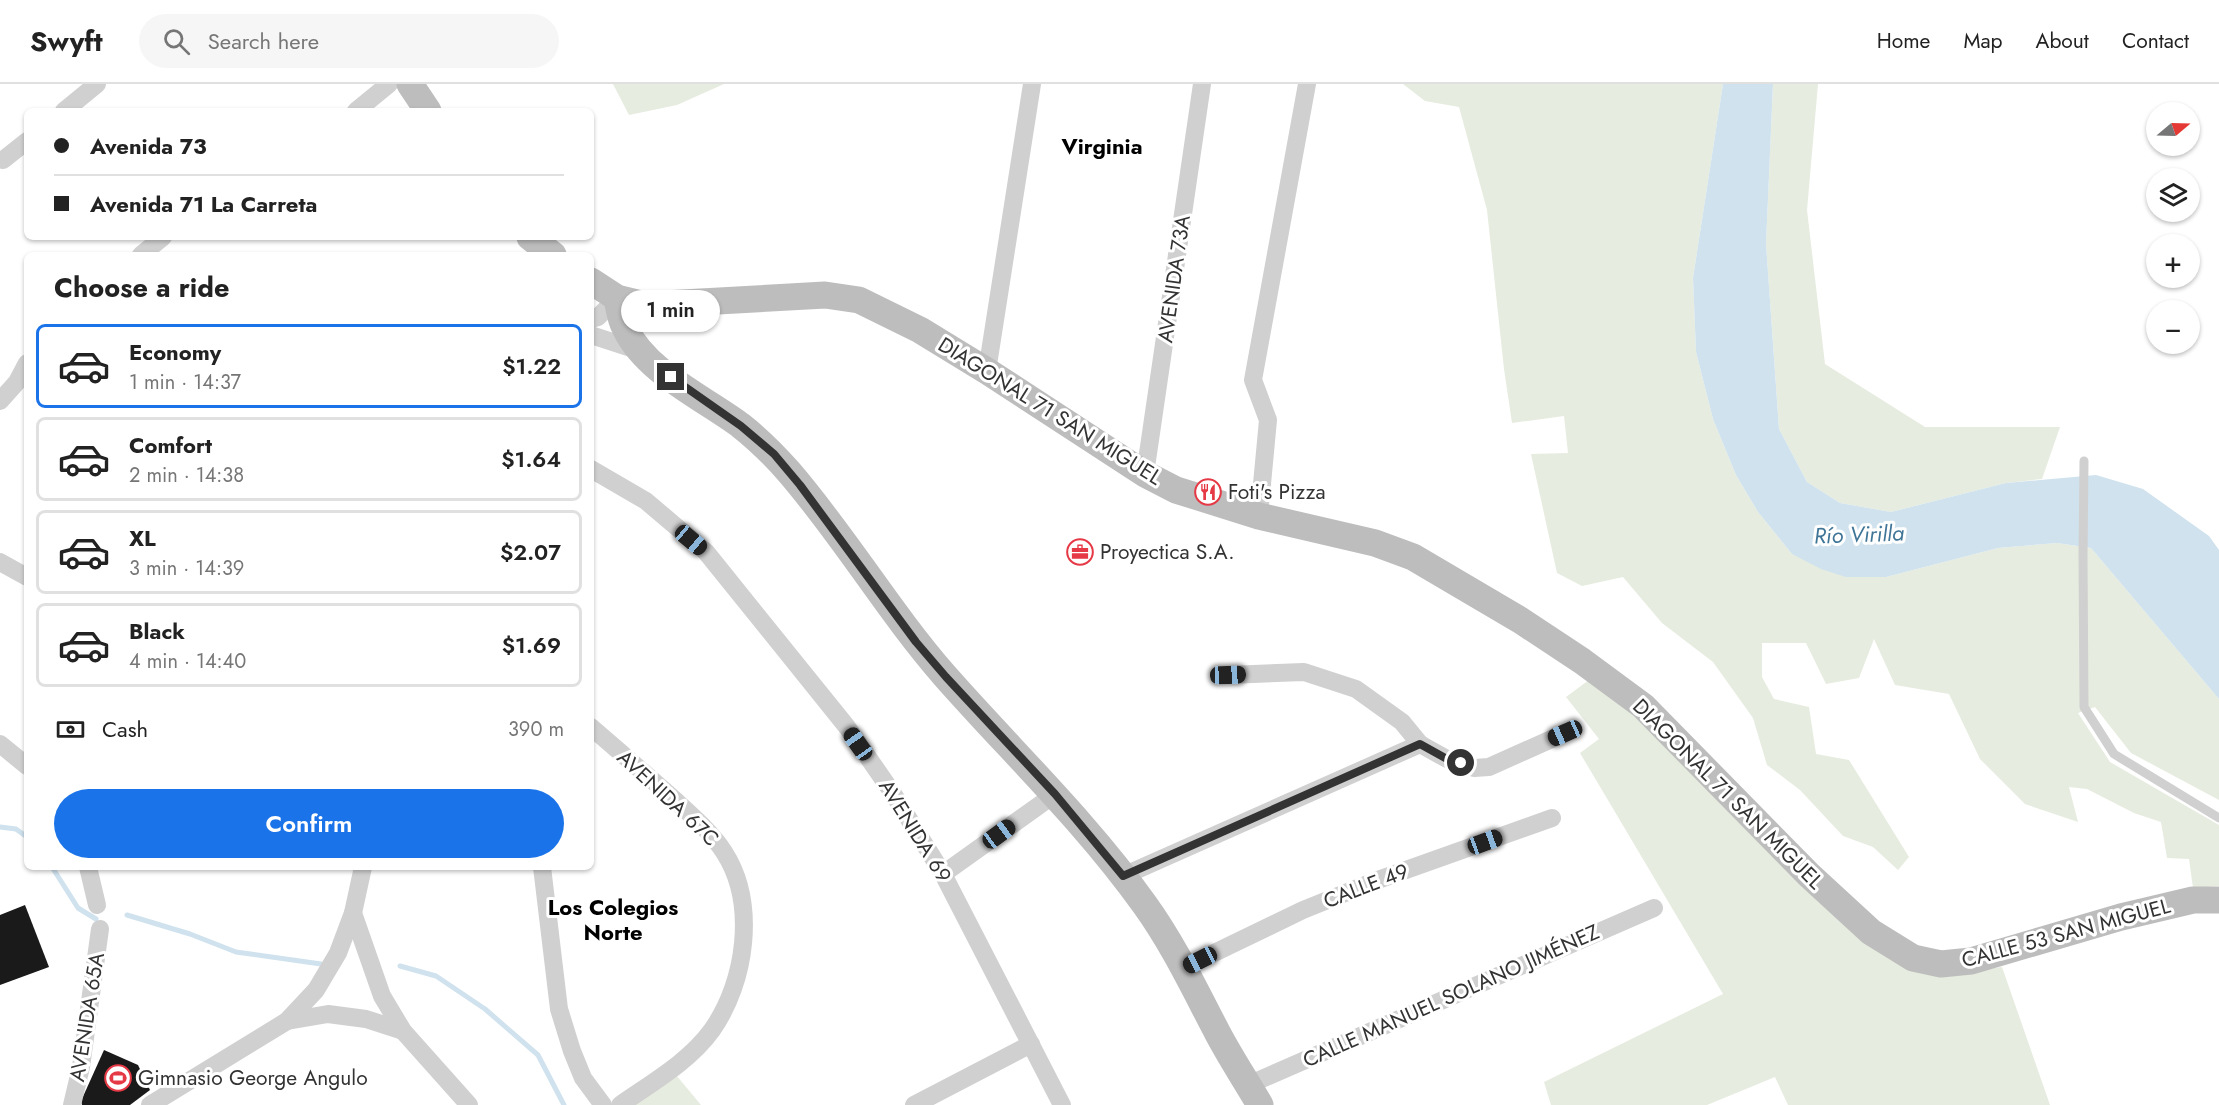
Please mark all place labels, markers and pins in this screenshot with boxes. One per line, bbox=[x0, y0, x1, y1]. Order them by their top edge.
restaurant icon: Foti's Pizza bbox=[1193, 477, 1223, 507]
place label: Foti's Pizza bbox=[1228, 477, 1326, 507]
office icon: Proyectica S.A. bbox=[1065, 537, 1095, 567]
place label: Proyectica S.A. bbox=[1100, 537, 1234, 567]
sports icon: Gimnasio George Angulo bbox=[103, 1063, 133, 1093]
place label: Gimnasio George Angulo bbox=[138, 1063, 368, 1093]

